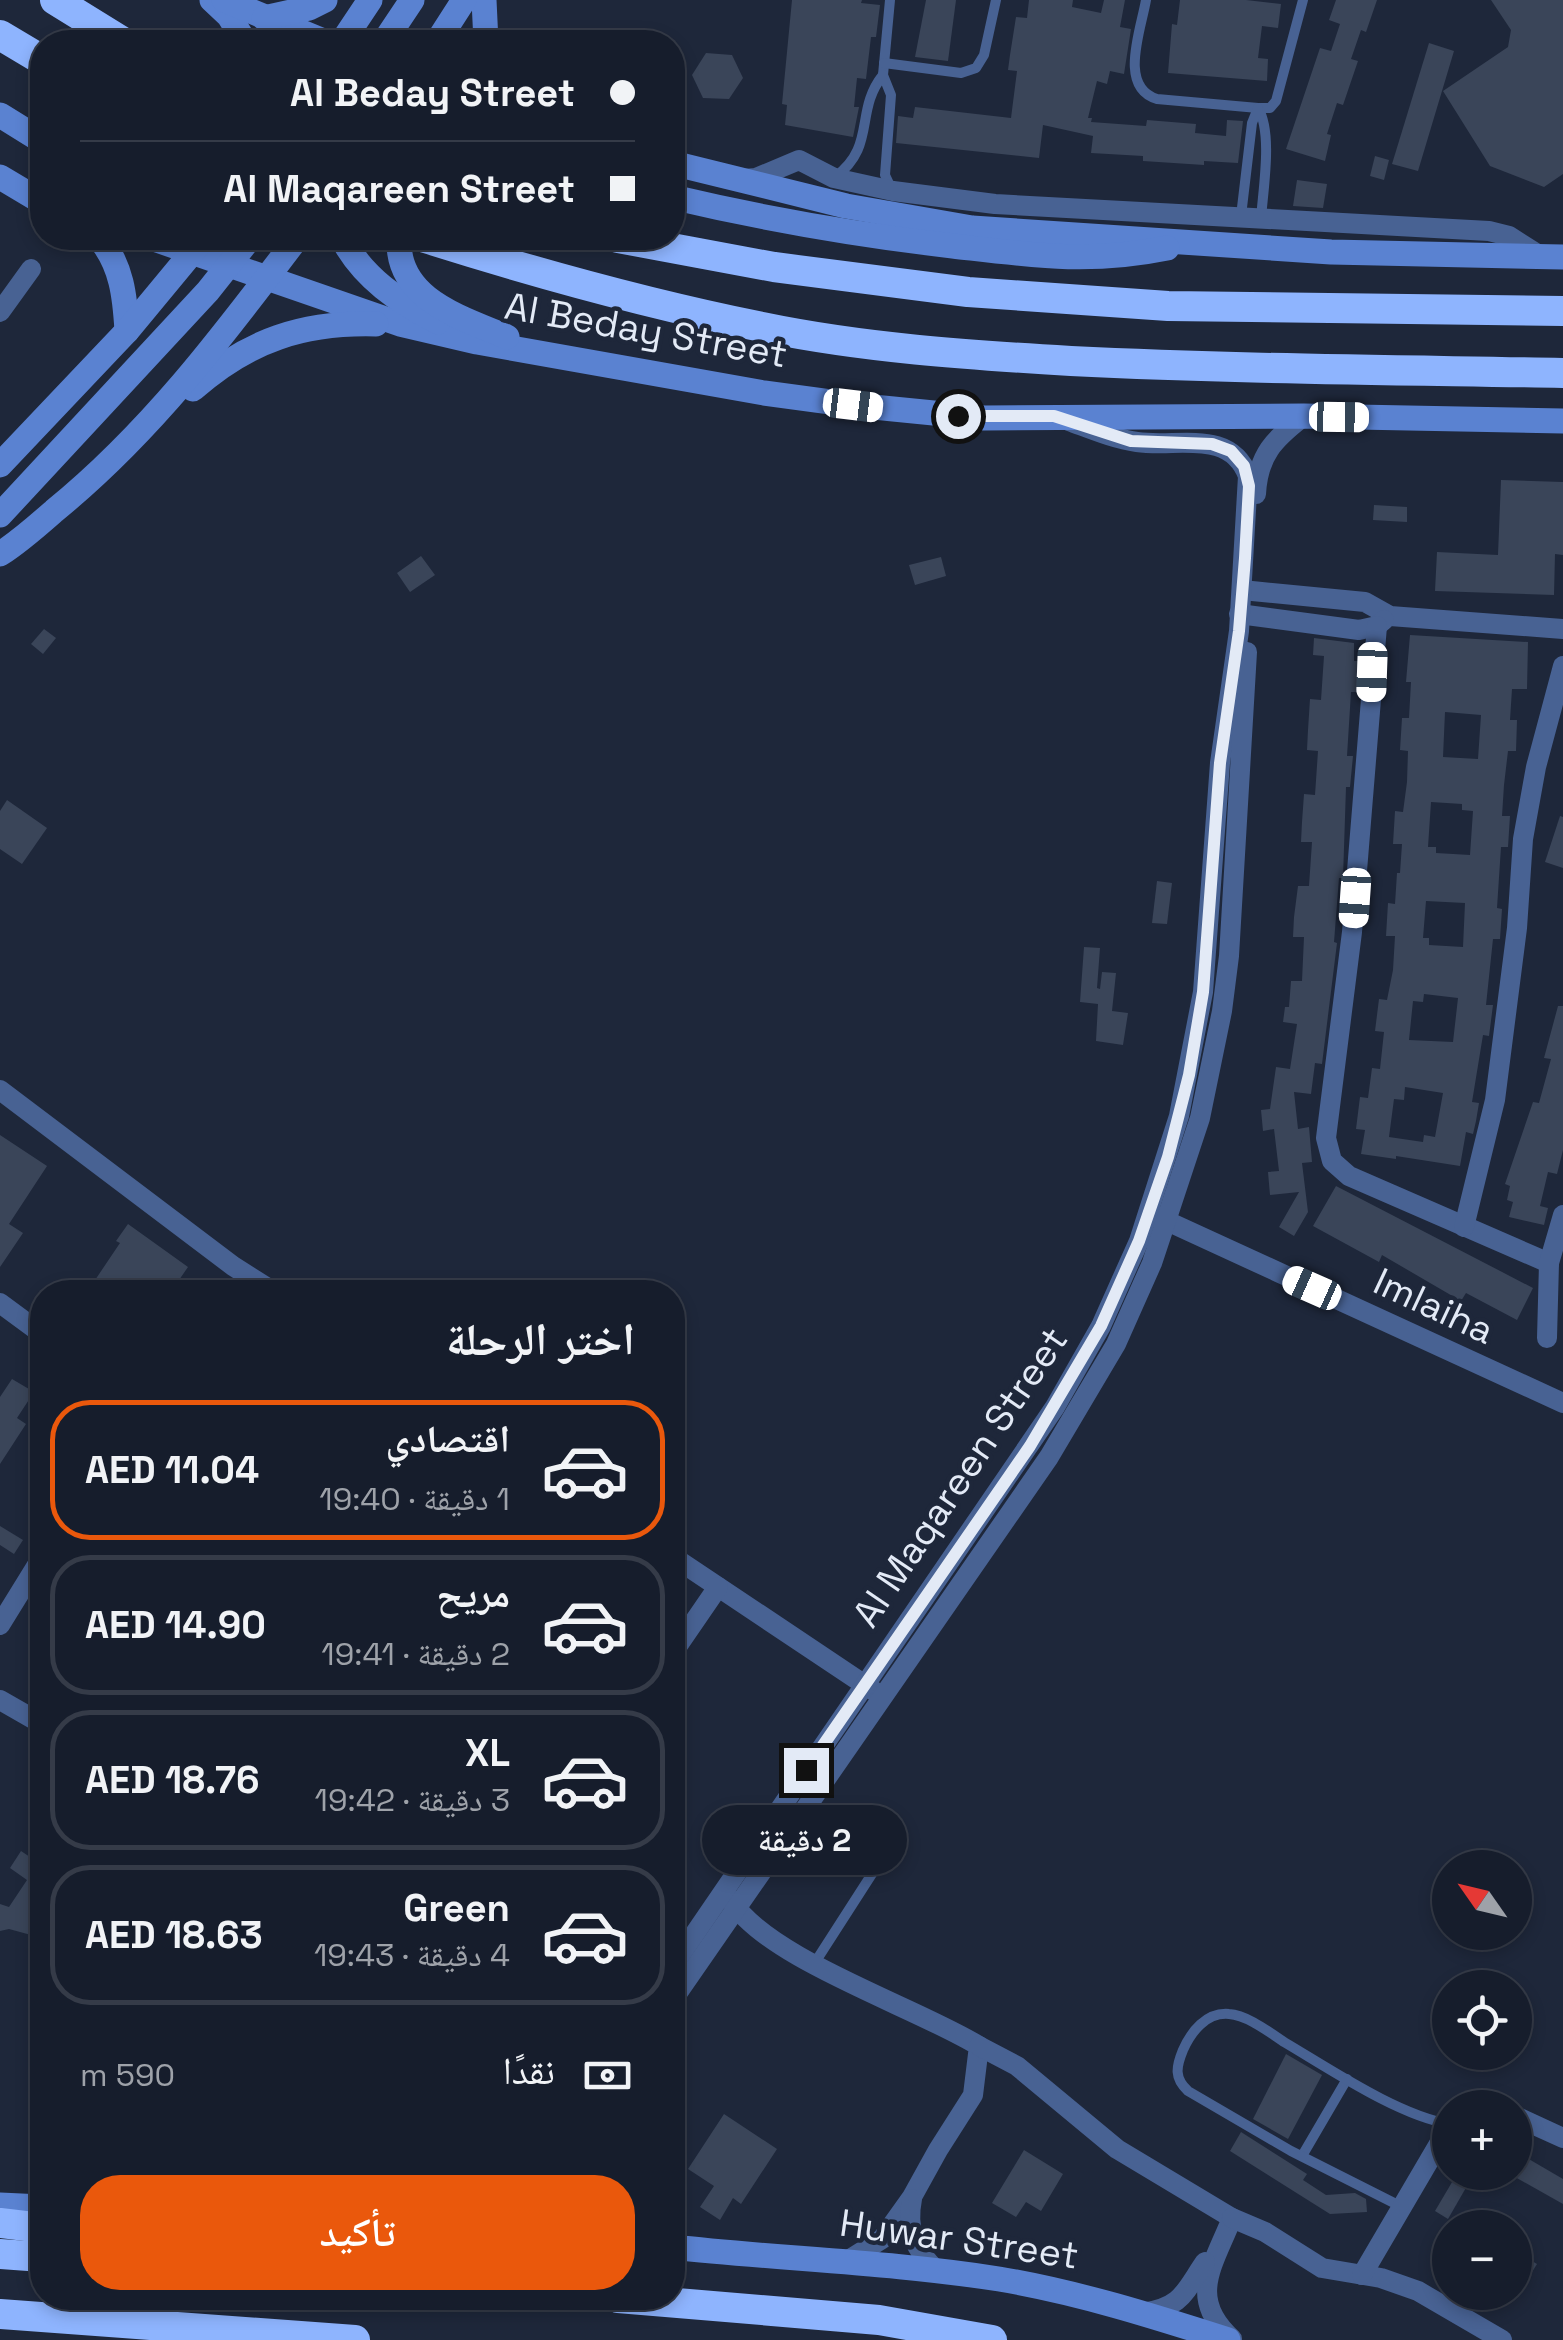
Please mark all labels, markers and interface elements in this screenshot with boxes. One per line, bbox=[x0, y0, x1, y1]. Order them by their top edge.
text: Al Beday Street bbox=[290, 69, 575, 117]
text: Al Maqareen Street bbox=[223, 165, 575, 213]
street label: Al Beday Street bbox=[501, 282, 791, 378]
car bbox=[821, 386, 885, 424]
route start bbox=[936, 394, 981, 439]
car bbox=[1309, 401, 1369, 433]
car bbox=[1356, 641, 1388, 703]
car bbox=[1338, 867, 1372, 929]
street label: Imlaiha bbox=[1366, 1257, 1502, 1355]
car bbox=[1278, 1262, 1346, 1314]
text: اختر الرحلة bbox=[446, 1311, 635, 1368]
street label: Al Maqareen Street bbox=[842, 1318, 1078, 1636]
text: اقتصادي bbox=[386, 1415, 510, 1463]
icon: car bbox=[540, 1425, 630, 1515]
text: AED 11.04 bbox=[85, 1446, 259, 1494]
text: 1 دقيقة · 19:40 bbox=[319, 1479, 510, 1519]
text: مريح bbox=[436, 1570, 510, 1618]
icon: car bbox=[540, 1580, 630, 1670]
text: AED 14.90 bbox=[85, 1601, 266, 1649]
text: 2 دقيقة · 19:41 bbox=[321, 1634, 510, 1674]
text: XL bbox=[465, 1729, 510, 1777]
icon: car bbox=[540, 1735, 630, 1825]
route end bbox=[784, 1748, 829, 1793]
text: AED 18.76 bbox=[85, 1756, 260, 1804]
text: 3 دقيقة · 19:42 bbox=[315, 1780, 510, 1820]
callout: 2 دقيقة bbox=[704, 1805, 908, 1875]
text: 2 دقيقة bbox=[758, 1820, 851, 1860]
north arrow bbox=[1432, 1850, 1532, 1950]
map controls bbox=[1432, 1850, 1532, 2310]
text: Green bbox=[403, 1884, 510, 1932]
icon: car bbox=[540, 1890, 630, 1980]
text: AED 18.63 bbox=[85, 1911, 263, 1959]
text: 4 دقيقة · 19:43 bbox=[314, 1935, 510, 1975]
button: locate bbox=[1432, 1970, 1532, 2070]
text: نقدًا bbox=[503, 2047, 555, 2095]
icon: cash bbox=[580, 2048, 635, 2103]
text: 590 m bbox=[80, 2055, 175, 2095]
button: + bbox=[1432, 2090, 1532, 2190]
button: تأكيد bbox=[80, 2175, 635, 2290]
street label: Huwar Street bbox=[837, 2199, 1081, 2279]
button: − bbox=[1432, 2210, 1532, 2310]

